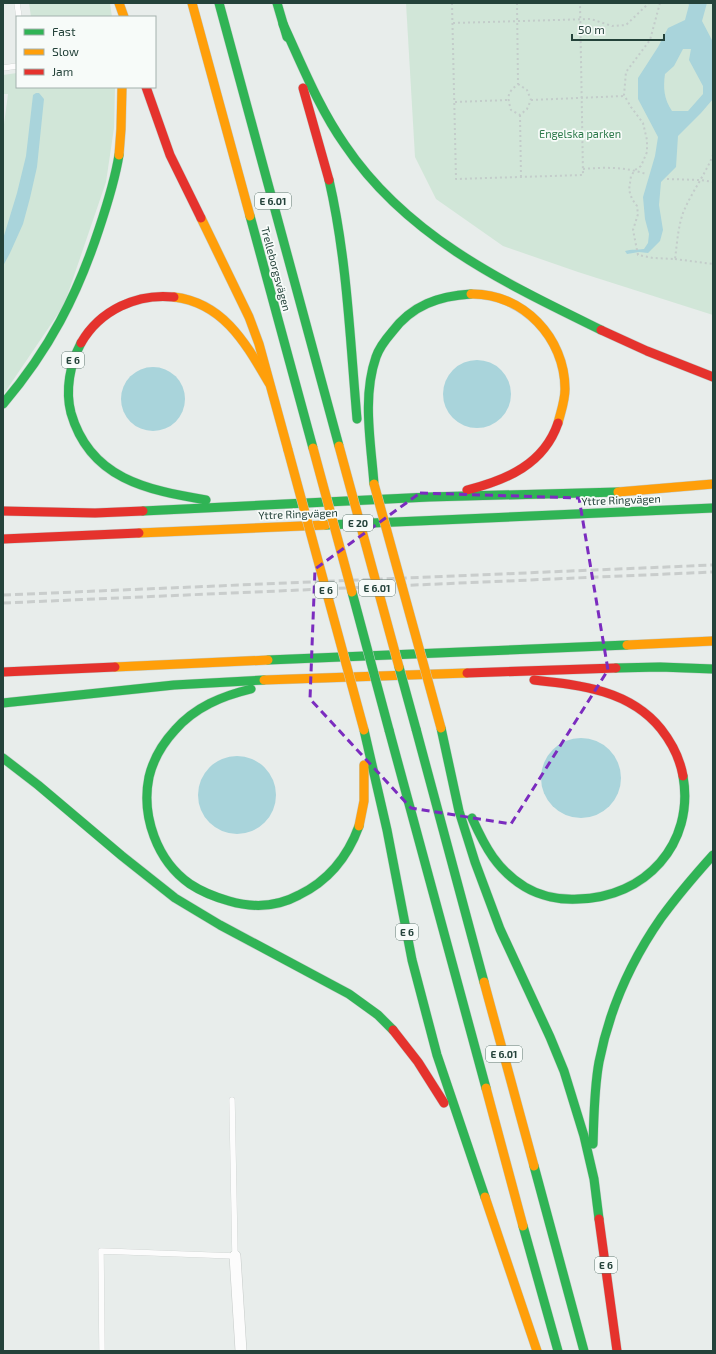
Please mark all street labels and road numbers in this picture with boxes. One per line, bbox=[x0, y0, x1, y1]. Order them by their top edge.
road number: E 6.01 bbox=[255, 193, 291, 209]
street label: Trelleborgsvägen bbox=[259, 225, 294, 312]
road number: E 6 bbox=[62, 352, 84, 368]
street label: Yttre Ringvägen bbox=[581, 492, 661, 507]
street label: Yttre Ringvägen bbox=[258, 506, 338, 521]
road number: E 20 bbox=[343, 515, 373, 531]
road number: E 6.01 bbox=[359, 580, 395, 596]
road number: E 6 bbox=[315, 582, 337, 598]
road number: E 6 bbox=[396, 924, 418, 940]
road number: E 6.01 bbox=[486, 1046, 522, 1062]
road number: E 6 bbox=[595, 1257, 617, 1273]

